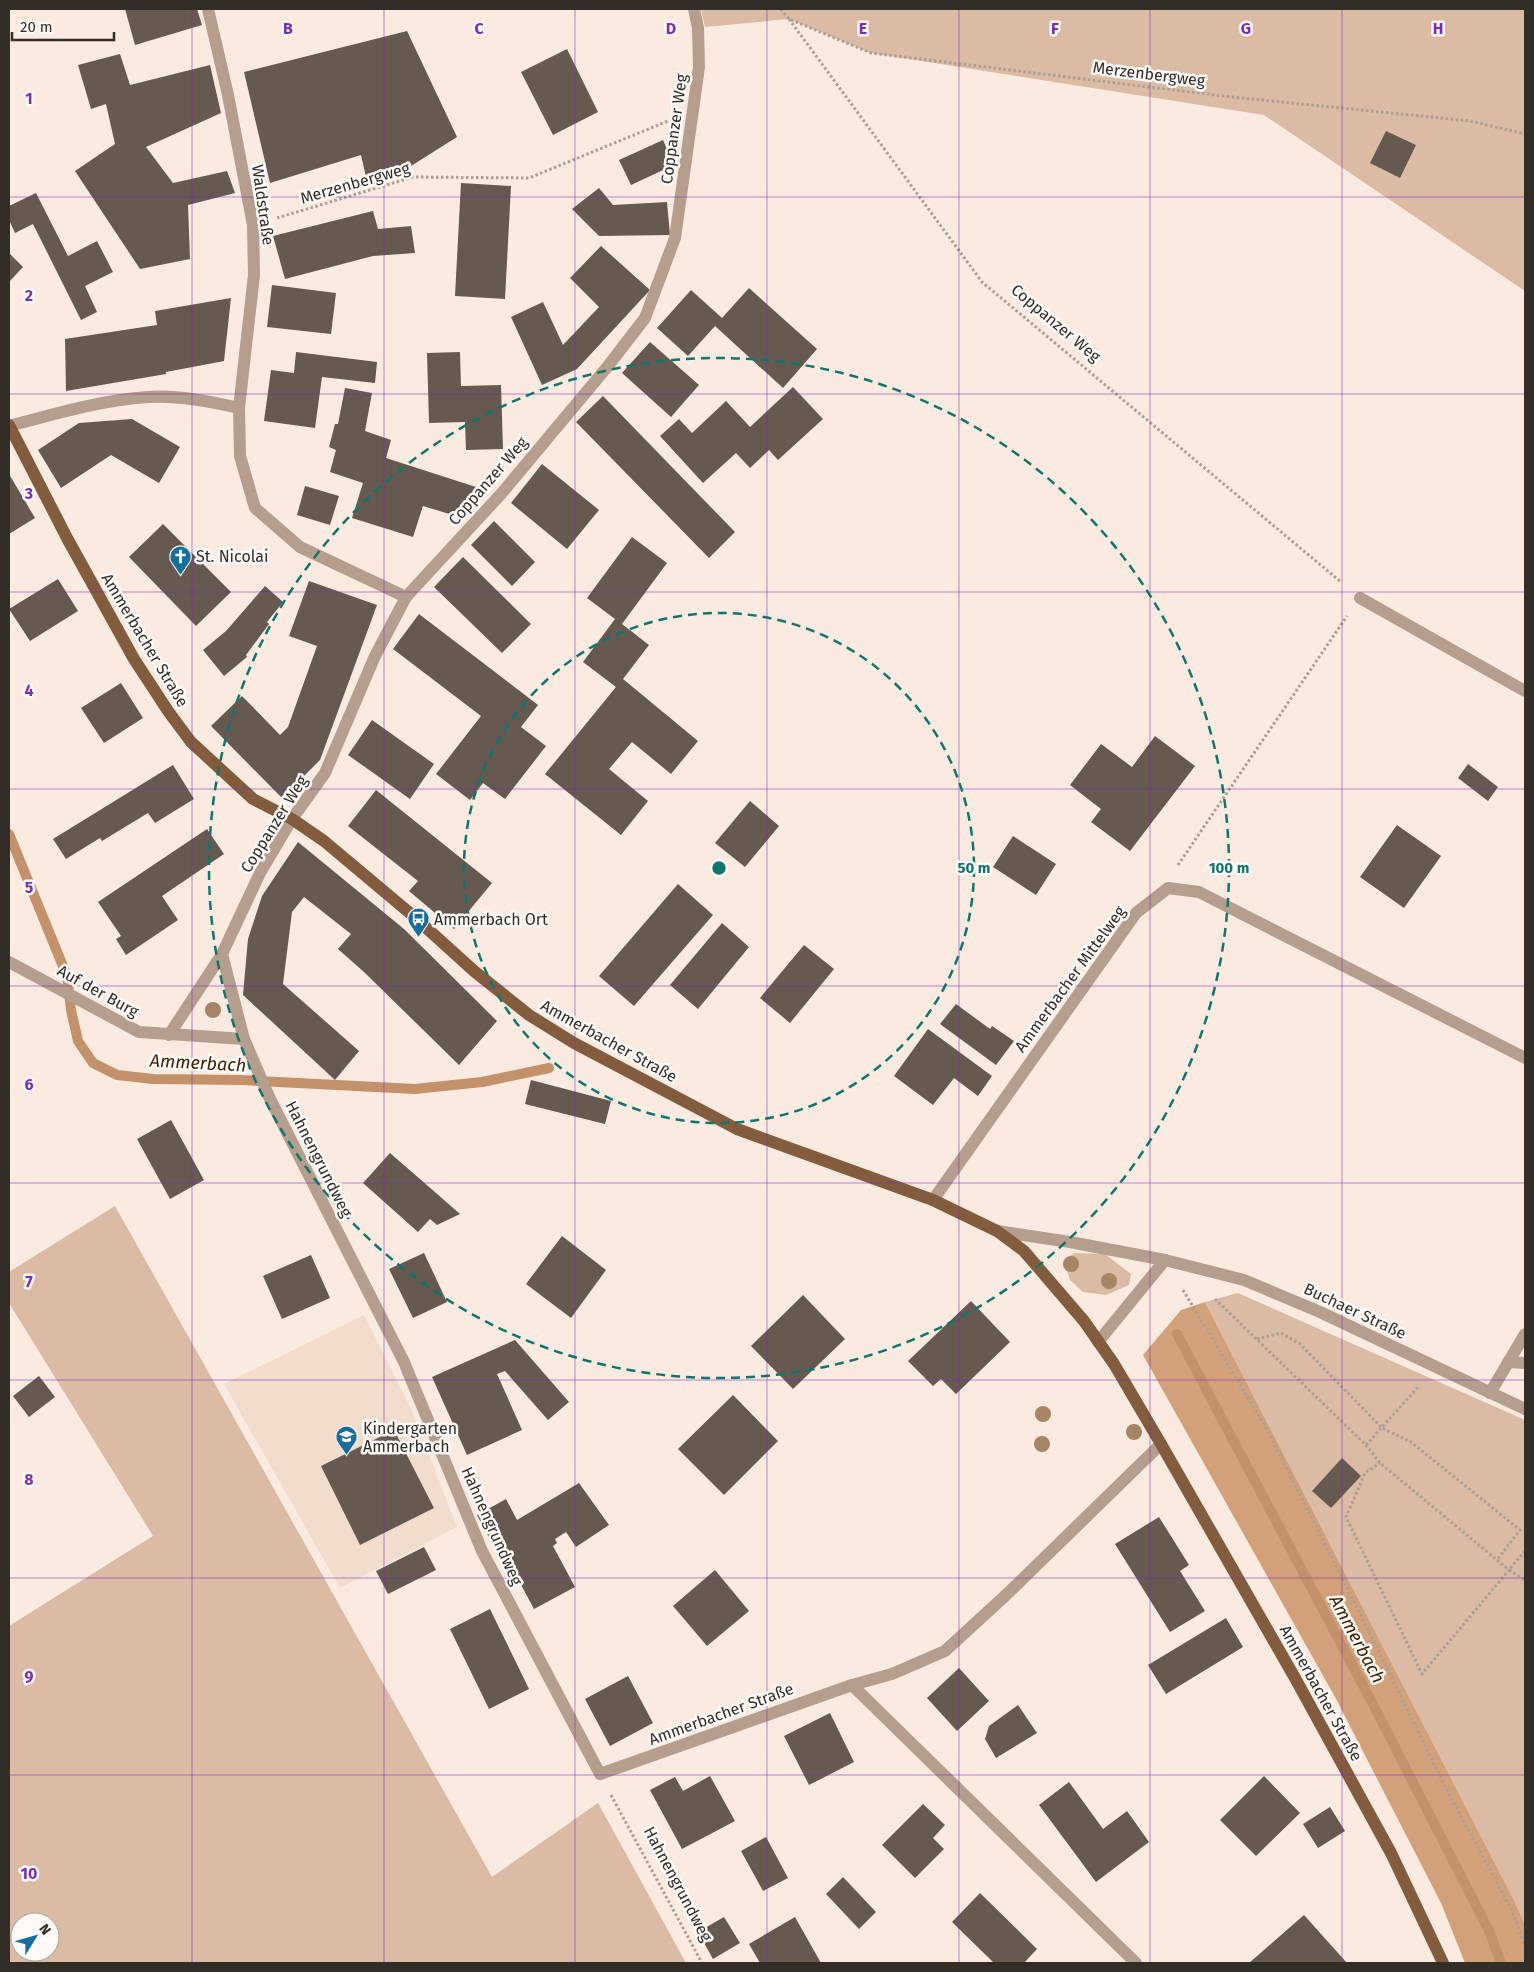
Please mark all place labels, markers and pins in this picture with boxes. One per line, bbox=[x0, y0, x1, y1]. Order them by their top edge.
church icon: St. Nicolai bbox=[168, 544, 192, 575]
place label: St. Nicolai bbox=[196, 547, 269, 566]
centre of rings bbox=[710, 859, 728, 877]
bus stop icon: Ammerbach Ort bbox=[406, 907, 430, 938]
place label: Ammerbach Ort bbox=[434, 910, 548, 929]
place label: Kindergarten Ammerbach bbox=[363, 1419, 457, 1456]
school or university icon: Kindergarten Ammerbach bbox=[335, 1425, 359, 1456]

